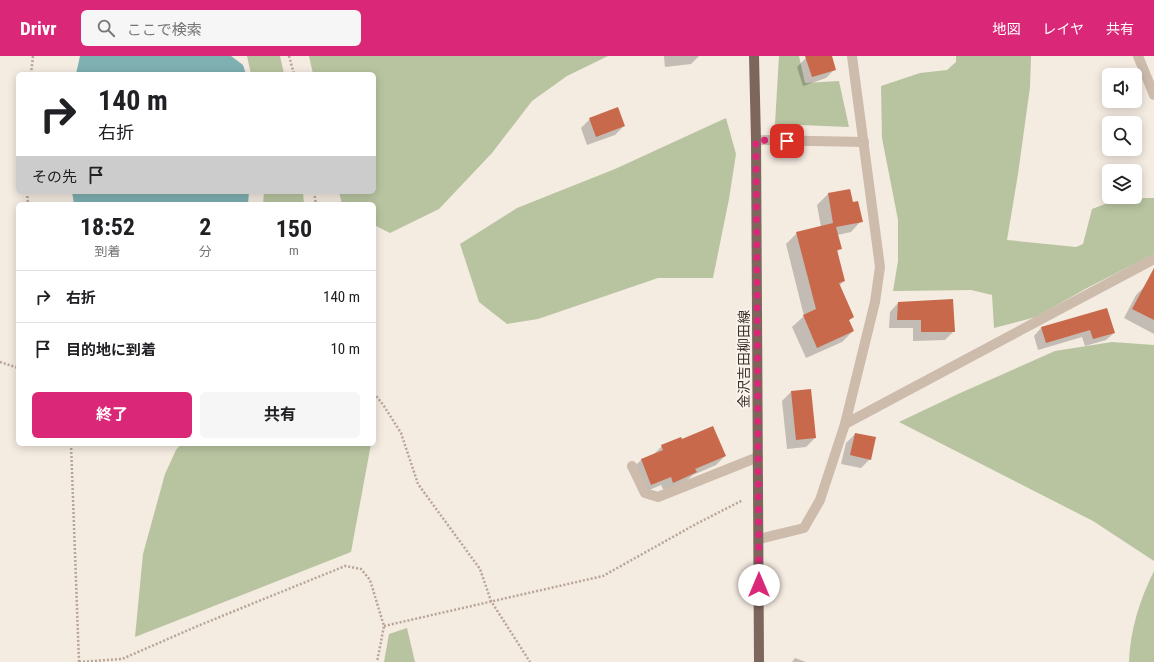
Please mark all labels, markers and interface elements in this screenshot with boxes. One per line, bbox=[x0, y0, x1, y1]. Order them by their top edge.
search box bbox=[81, 10, 361, 46]
text: Drivr bbox=[20, 17, 57, 40]
icon: search bbox=[95, 17, 117, 39]
text: ここで検索 bbox=[127, 21, 202, 39]
text: 地図 bbox=[992, 21, 1020, 37]
text: レイヤ bbox=[1042, 21, 1084, 37]
text: 共有 bbox=[1106, 21, 1134, 37]
map controls bbox=[1102, 68, 1142, 204]
button: sound bbox=[1102, 68, 1142, 108]
text: 140 m bbox=[98, 84, 168, 117]
icon: right bbox=[32, 88, 84, 140]
button: search bbox=[1102, 116, 1142, 156]
text: 右折 bbox=[98, 122, 134, 143]
pin bbox=[770, 124, 804, 158]
icon: arrive bbox=[776, 130, 798, 152]
icon: arrive bbox=[85, 164, 107, 186]
button: layers bbox=[1102, 164, 1142, 204]
text: その先 bbox=[32, 168, 77, 186]
text: 18:52 bbox=[80, 213, 135, 241]
text: 2 bbox=[199, 213, 211, 241]
text: 150 bbox=[276, 215, 312, 243]
text: m bbox=[289, 243, 299, 258]
text: 到着 bbox=[94, 244, 120, 259]
text: 分 bbox=[199, 244, 212, 259]
icon: right bbox=[32, 286, 54, 308]
text: 140 m bbox=[323, 288, 360, 306]
text: 右折 bbox=[66, 289, 96, 307]
street label: 金沢吉田柳田線 bbox=[736, 310, 752, 408]
icon: arrive bbox=[32, 338, 54, 360]
text: 10 m bbox=[330, 340, 360, 358]
text: 目的地に到着 bbox=[66, 341, 156, 359]
button: 終了 bbox=[32, 392, 192, 438]
button: 共有 bbox=[200, 392, 360, 438]
position arrow bbox=[738, 564, 780, 606]

